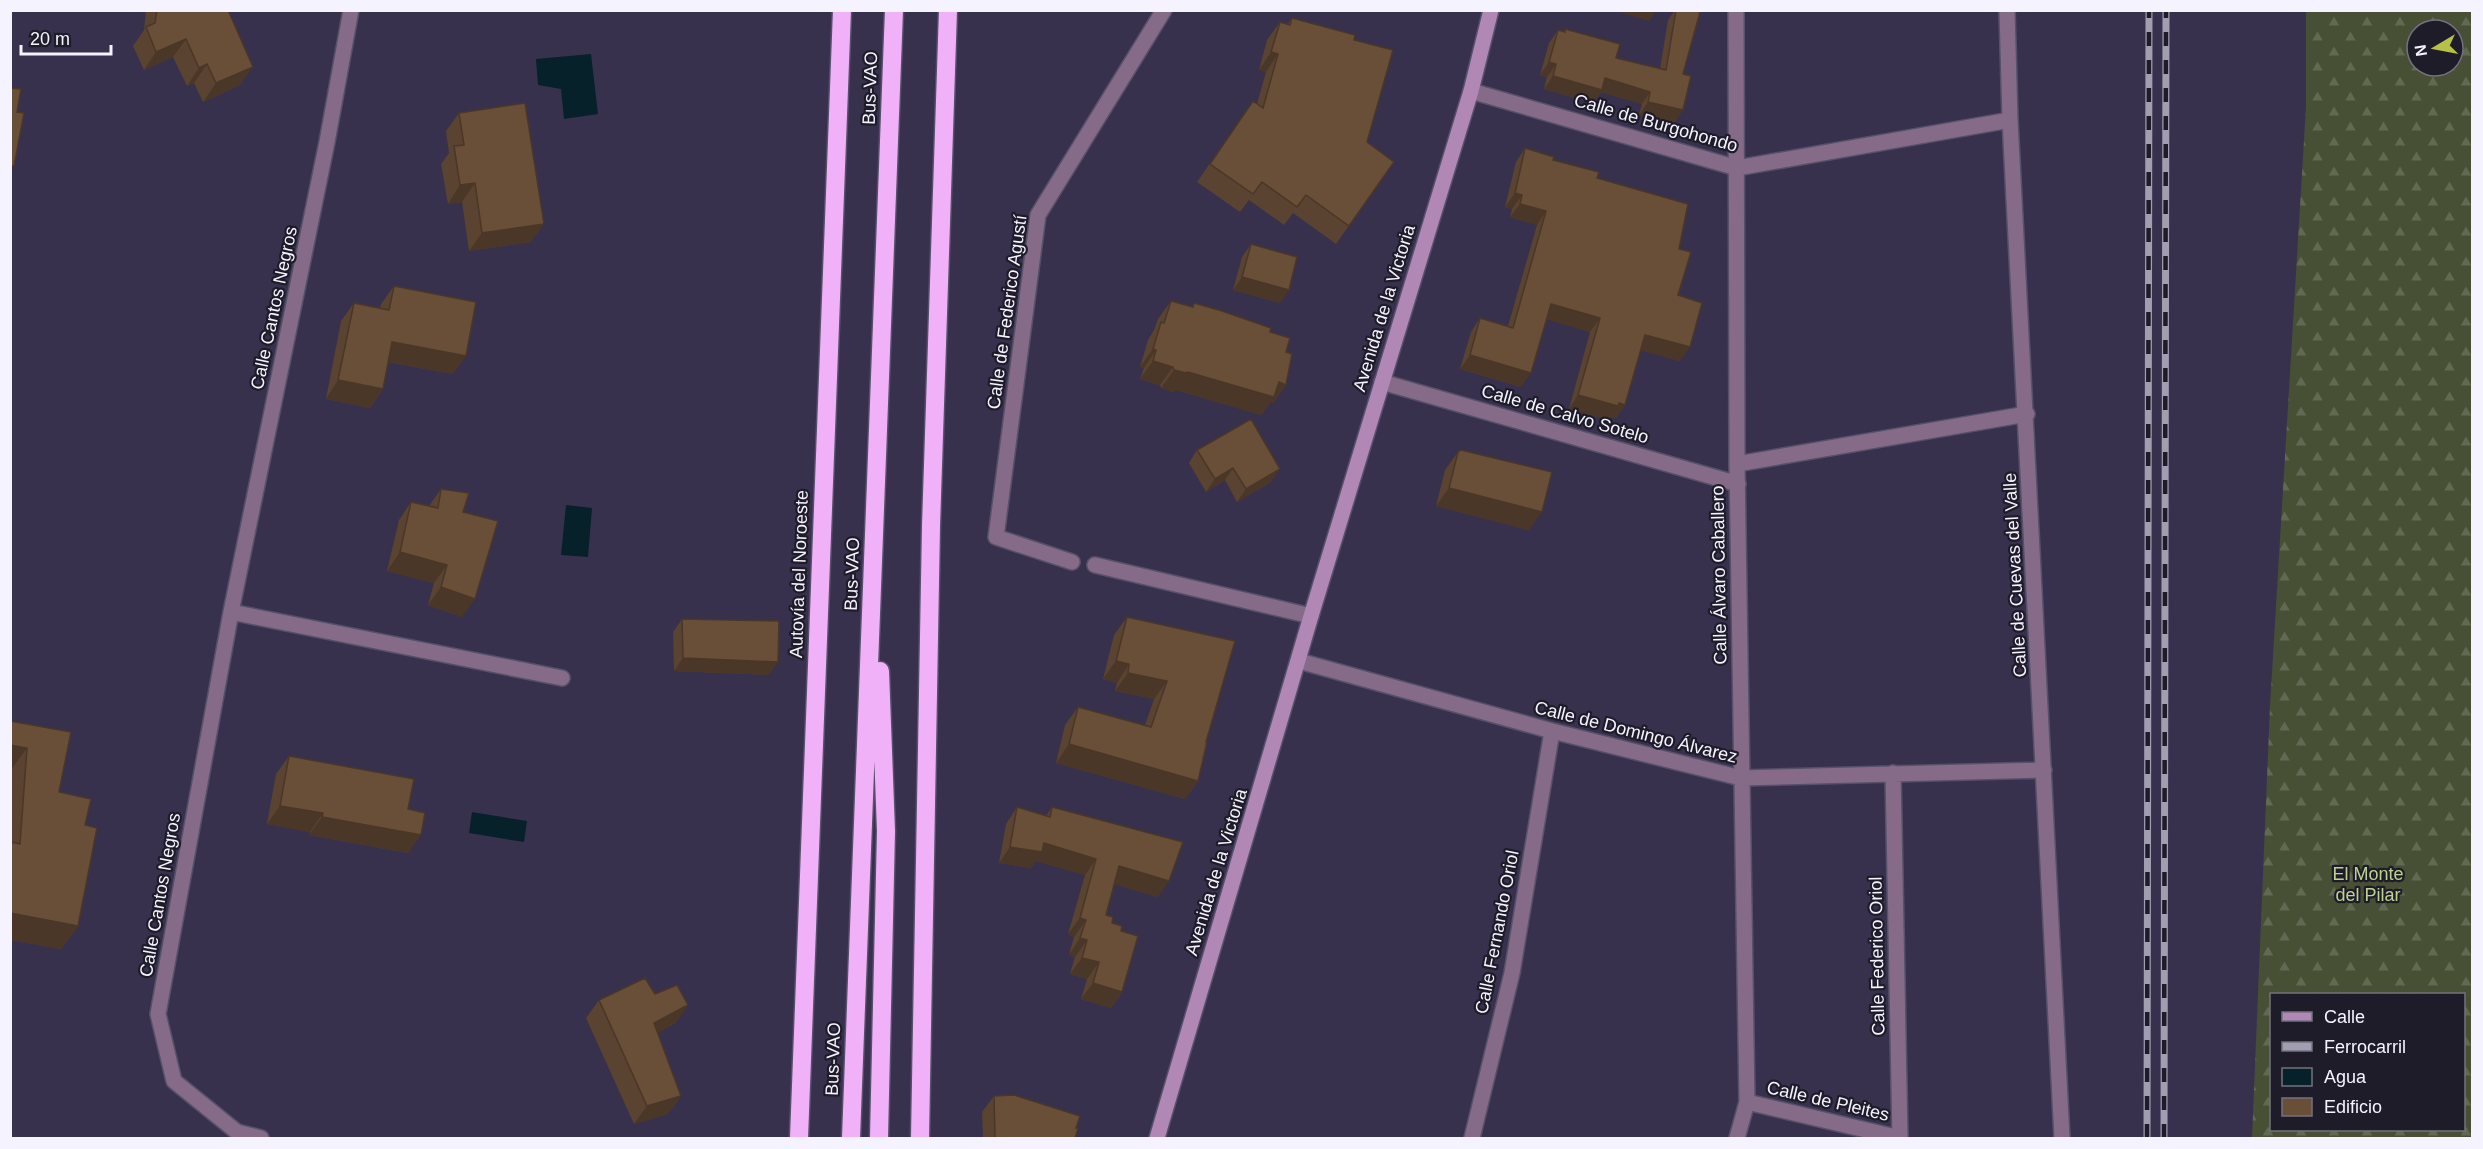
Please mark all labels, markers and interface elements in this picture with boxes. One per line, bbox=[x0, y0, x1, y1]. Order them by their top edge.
scale bar bbox=[21, 18, 111, 56]
north arrow bbox=[2405, 18, 2465, 78]
text: 20 m bbox=[30, 29, 70, 49]
text: N bbox=[2411, 43, 2430, 58]
street label: Bus-VAO bbox=[859, 51, 881, 125]
street label: Calle de Burgohondo bbox=[1572, 90, 1740, 156]
street label: Calle de Federico Agustí bbox=[983, 214, 1031, 410]
street label: Avenida de la Victoria bbox=[1349, 221, 1419, 394]
street label: Calle Cantos Negros bbox=[247, 225, 301, 391]
street label: Calle de Calvo Sotelo bbox=[1479, 381, 1651, 447]
street label: Calle de Cuevas del Valle bbox=[2000, 472, 2030, 678]
street label: Calle Álvaro Caballero bbox=[1707, 485, 1731, 665]
street label: Autovía del Noroeste bbox=[786, 490, 812, 658]
street label: Bus-VAO bbox=[841, 537, 863, 611]
street label: Calle de Domingo Álvarez bbox=[1533, 697, 1739, 767]
street label: Avenida de la Victoria bbox=[1181, 785, 1251, 958]
street label: Calle Cantos Negros bbox=[136, 811, 184, 979]
street label: Calle Fernando Oriol bbox=[1471, 849, 1523, 1015]
park label: El Monte del Pilar bbox=[2332, 864, 2404, 905]
street label: Calle Federico Oriol bbox=[1866, 876, 1888, 1036]
legend bbox=[2270, 993, 2465, 1131]
text: Calle bbox=[2324, 1007, 2365, 1027]
street label: Bus-VAO bbox=[822, 1022, 844, 1096]
text: Ferrocarril bbox=[2324, 1037, 2406, 1057]
text: Agua bbox=[2324, 1067, 2367, 1087]
street label: Calle de Pleites bbox=[1765, 1077, 1891, 1125]
text: Edificio bbox=[2324, 1097, 2382, 1117]

